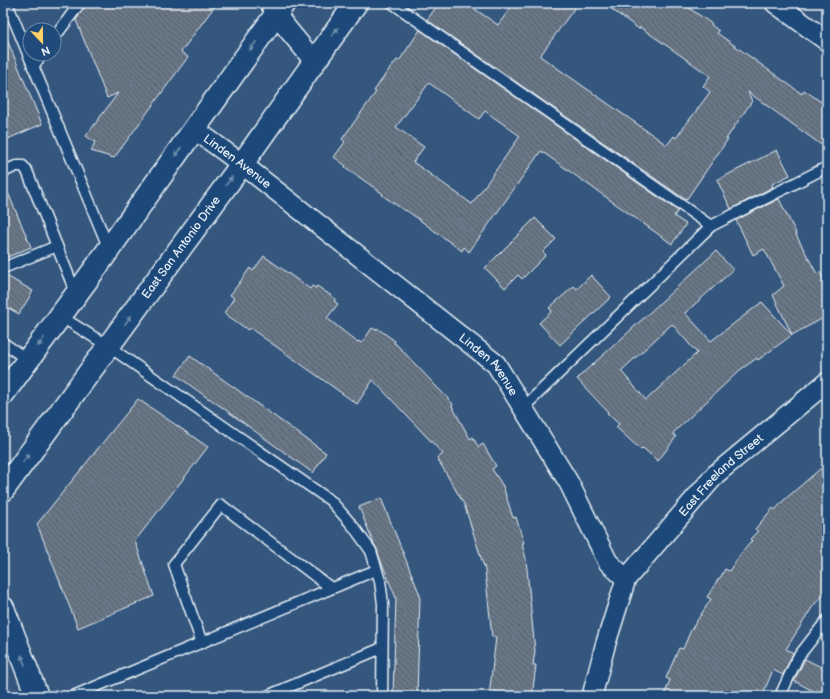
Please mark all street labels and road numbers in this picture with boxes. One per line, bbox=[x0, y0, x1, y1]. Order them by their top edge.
street label: Linden Avenue bbox=[200, 131, 274, 192]
street label: East San Antonio Drive bbox=[139, 193, 224, 302]
street label: Linden Avenue bbox=[456, 331, 521, 399]
street label: East Freeland Street bbox=[676, 431, 767, 520]

